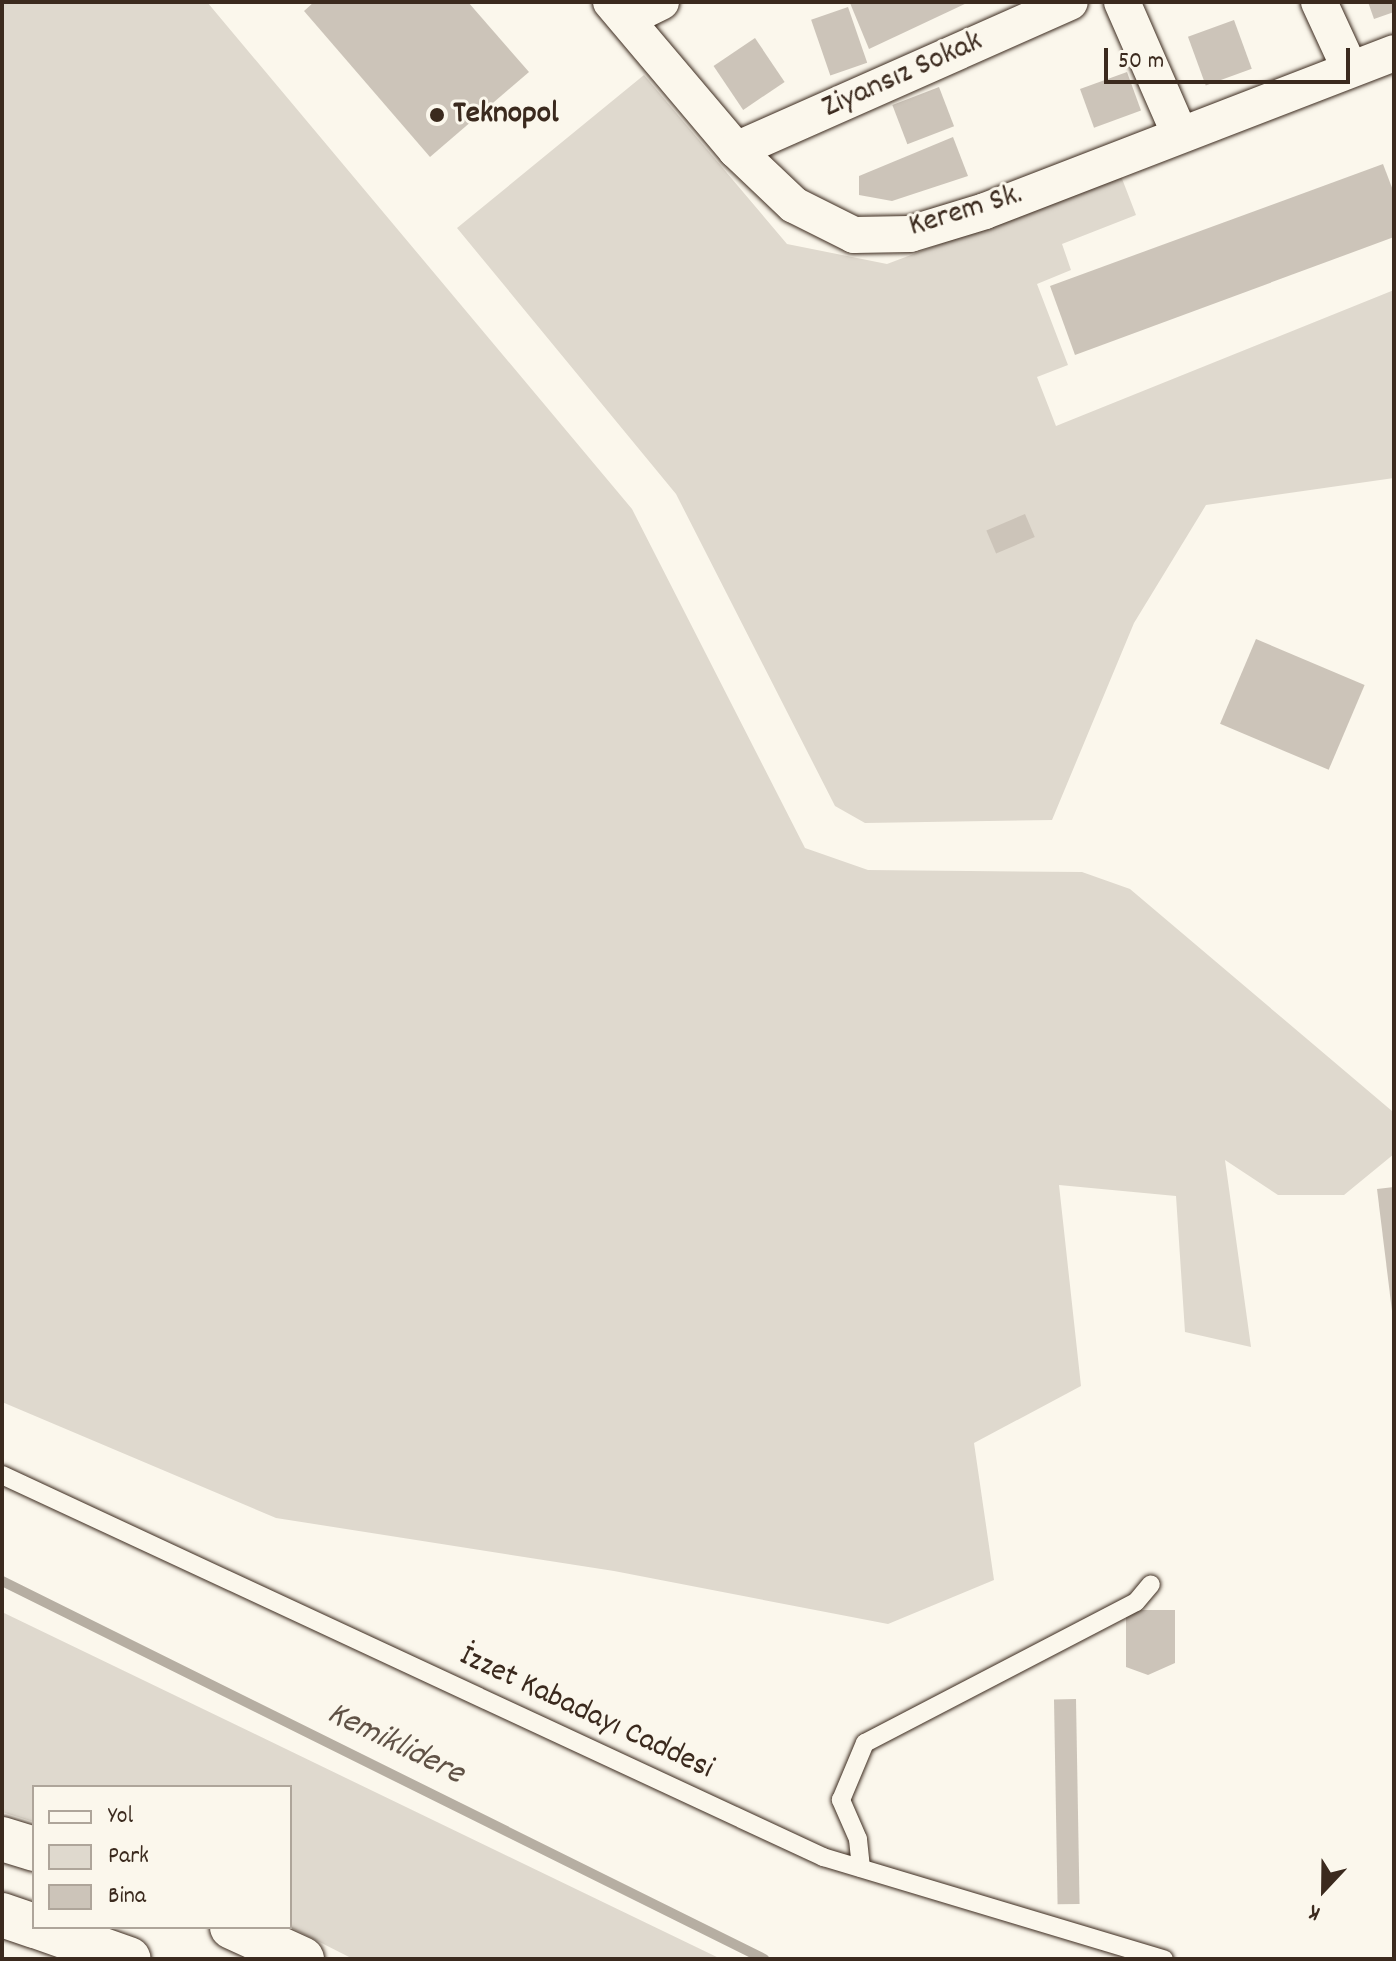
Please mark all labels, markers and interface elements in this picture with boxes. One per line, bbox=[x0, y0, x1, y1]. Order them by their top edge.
street label: Ziyansız Sokak bbox=[817, 24, 989, 128]
scale bar bbox=[1108, 32, 1354, 82]
text: 50 m bbox=[1118, 45, 1164, 79]
place label: Teknopol bbox=[453, 96, 559, 134]
marker: Teknopol bbox=[428, 106, 446, 124]
street label: Kerem Sk. bbox=[905, 177, 1027, 247]
street label: İzzet Kabadayı Caddesi bbox=[453, 1638, 719, 1790]
water label: Kemiklidere bbox=[320, 1694, 470, 1796]
legend bbox=[32, 1785, 292, 1929]
text: Yol bbox=[108, 1800, 133, 1834]
text: Park bbox=[108, 1840, 149, 1874]
north arrow bbox=[1284, 1849, 1364, 1929]
text: Bina bbox=[108, 1880, 146, 1914]
text: K bbox=[1304, 1895, 1325, 1928]

